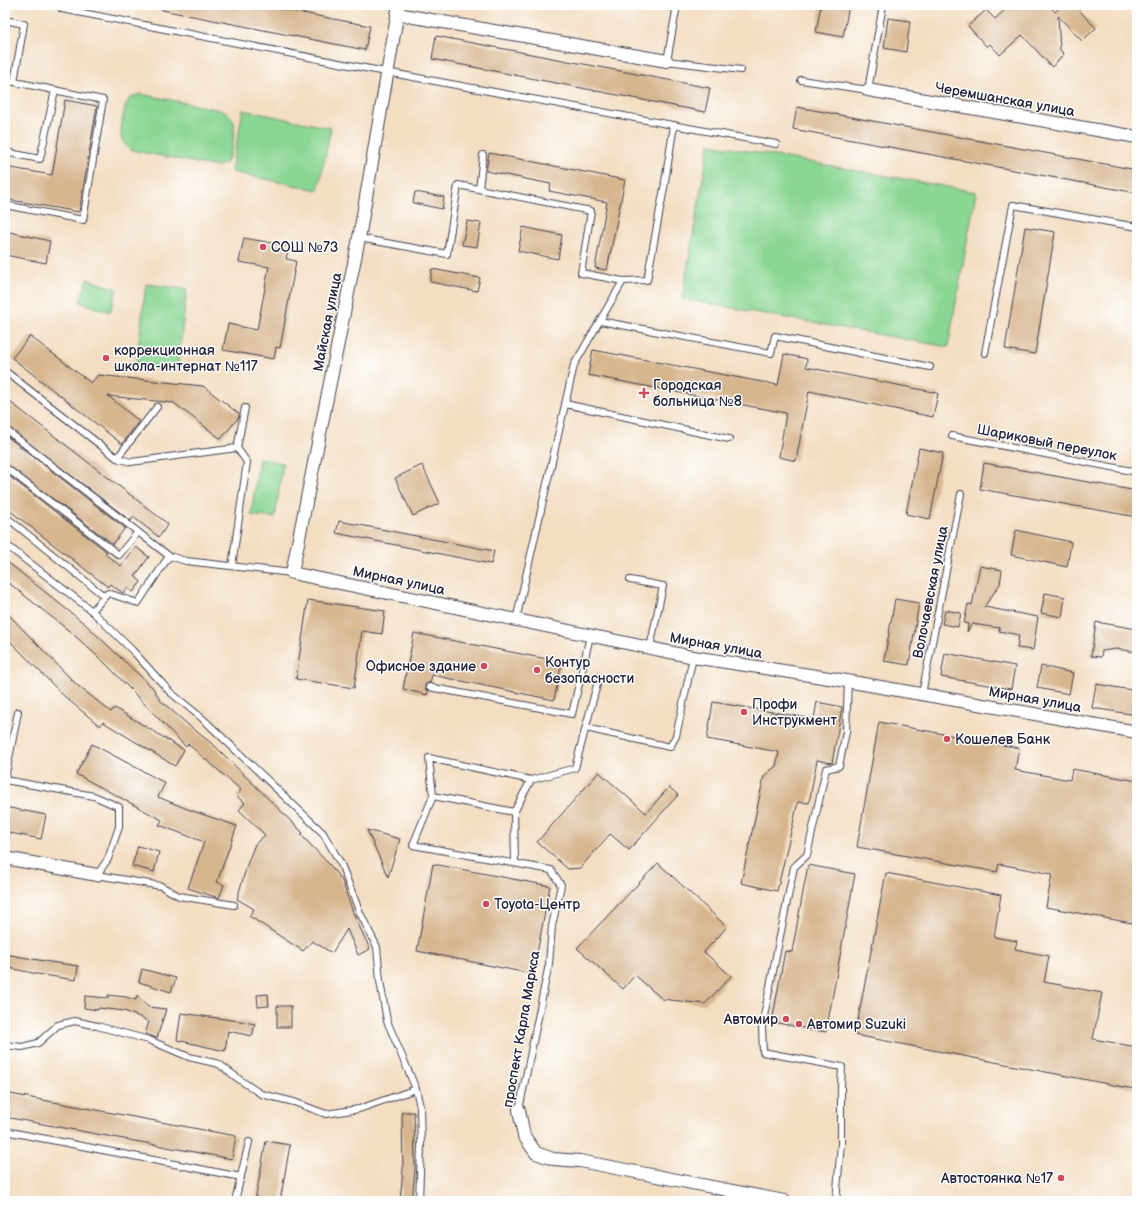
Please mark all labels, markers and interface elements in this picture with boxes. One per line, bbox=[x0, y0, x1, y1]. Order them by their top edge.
street label: Черемшанская улица bbox=[934, 79, 1077, 120]
place label: СОШ №73 bbox=[271, 239, 338, 256]
marker: СОШ №73 bbox=[258, 242, 268, 252]
street label: Майская улица bbox=[310, 270, 346, 373]
place label: коррекционная школа-интернат №117 bbox=[114, 342, 258, 375]
marker: коррекционная школа-интернат №117 bbox=[101, 353, 111, 363]
place label: Городская больница №8 bbox=[653, 377, 742, 410]
marker: Городская больница №8 bbox=[638, 387, 650, 399]
street label: Шариковый переулок bbox=[976, 421, 1119, 464]
street label: Волочаевская улица bbox=[909, 524, 952, 660]
street label: Мирная улица bbox=[351, 562, 447, 599]
street label: Мирная улица bbox=[668, 629, 764, 662]
place label: Контур безопасности bbox=[545, 654, 634, 687]
place label: Офисное здание bbox=[366, 658, 476, 675]
marker: Офисное здание bbox=[479, 661, 489, 671]
marker: Контур безопасности bbox=[532, 665, 542, 675]
street label: Мирная улица bbox=[987, 683, 1083, 716]
place label: Профи Инструкмент bbox=[752, 696, 837, 729]
marker: Профи Инструкмент bbox=[739, 707, 749, 717]
place label: Кошелев Банк bbox=[955, 731, 1051, 748]
marker: Кошелев Банк bbox=[942, 734, 952, 744]
place label: Toyota-Центр bbox=[494, 896, 580, 913]
marker: Toyota-Центр bbox=[481, 899, 491, 909]
street label: проспект Карла Маркса bbox=[499, 949, 544, 1109]
place label: Автомир bbox=[723, 1011, 778, 1028]
marker: Автомир bbox=[781, 1014, 791, 1024]
place label: Автомир Suzuki bbox=[806, 1016, 906, 1033]
marker: Автомир Suzuki bbox=[794, 1019, 804, 1029]
place label: Автостоянка №17 bbox=[940, 1170, 1053, 1187]
marker: Автостоянка №17 bbox=[1056, 1173, 1066, 1183]

